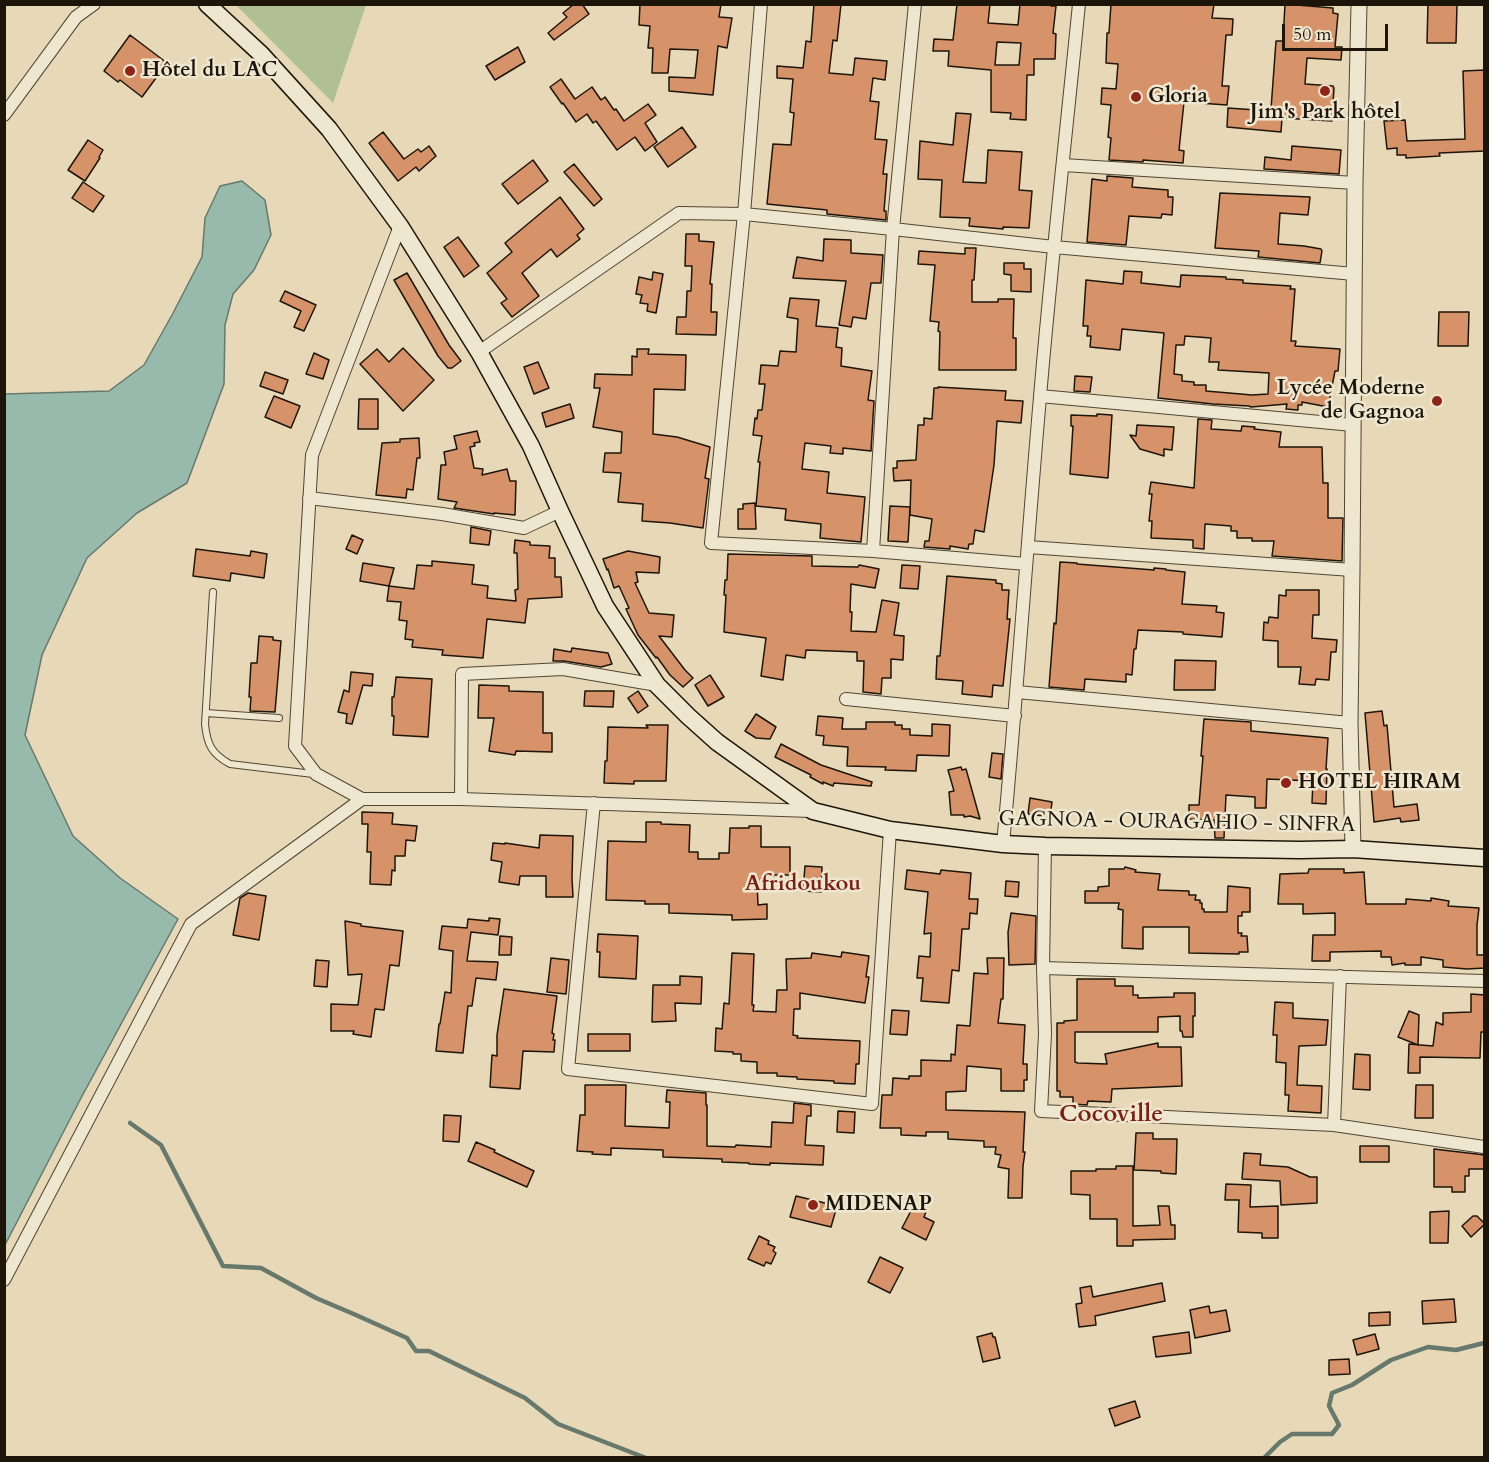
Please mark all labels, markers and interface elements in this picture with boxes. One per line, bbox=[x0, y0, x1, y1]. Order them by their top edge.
scale bar bbox=[1285, 12, 1392, 50]
text: 50 m bbox=[1293, 22, 1332, 47]
place label: Hôtel du LAC bbox=[142, 58, 278, 84]
marker: Hôtel du LAC bbox=[123, 64, 137, 78]
place label: Gloria bbox=[1148, 84, 1208, 110]
marker: Jim's Park hôtel bbox=[1318, 84, 1332, 98]
marker: Gloria bbox=[1129, 90, 1143, 104]
place label: Jim's Park hôtel bbox=[1250, 100, 1400, 126]
place label: Lycée Moderne de Gagnoa bbox=[1277, 376, 1425, 426]
marker: Lycée Moderne de Gagnoa bbox=[1430, 394, 1444, 408]
place label: HOTEL HIRAM bbox=[1298, 770, 1461, 796]
marker: HOTEL HIRAM bbox=[1279, 776, 1293, 790]
street label: GAGNOA - OURAGAHIO - SINFRA bbox=[998, 807, 1356, 839]
district label: Afridoukou bbox=[745, 872, 861, 898]
district label: Cocoville bbox=[1059, 1101, 1163, 1129]
place label: MIDENAP bbox=[825, 1192, 932, 1218]
marker: MIDENAP bbox=[806, 1198, 820, 1212]

